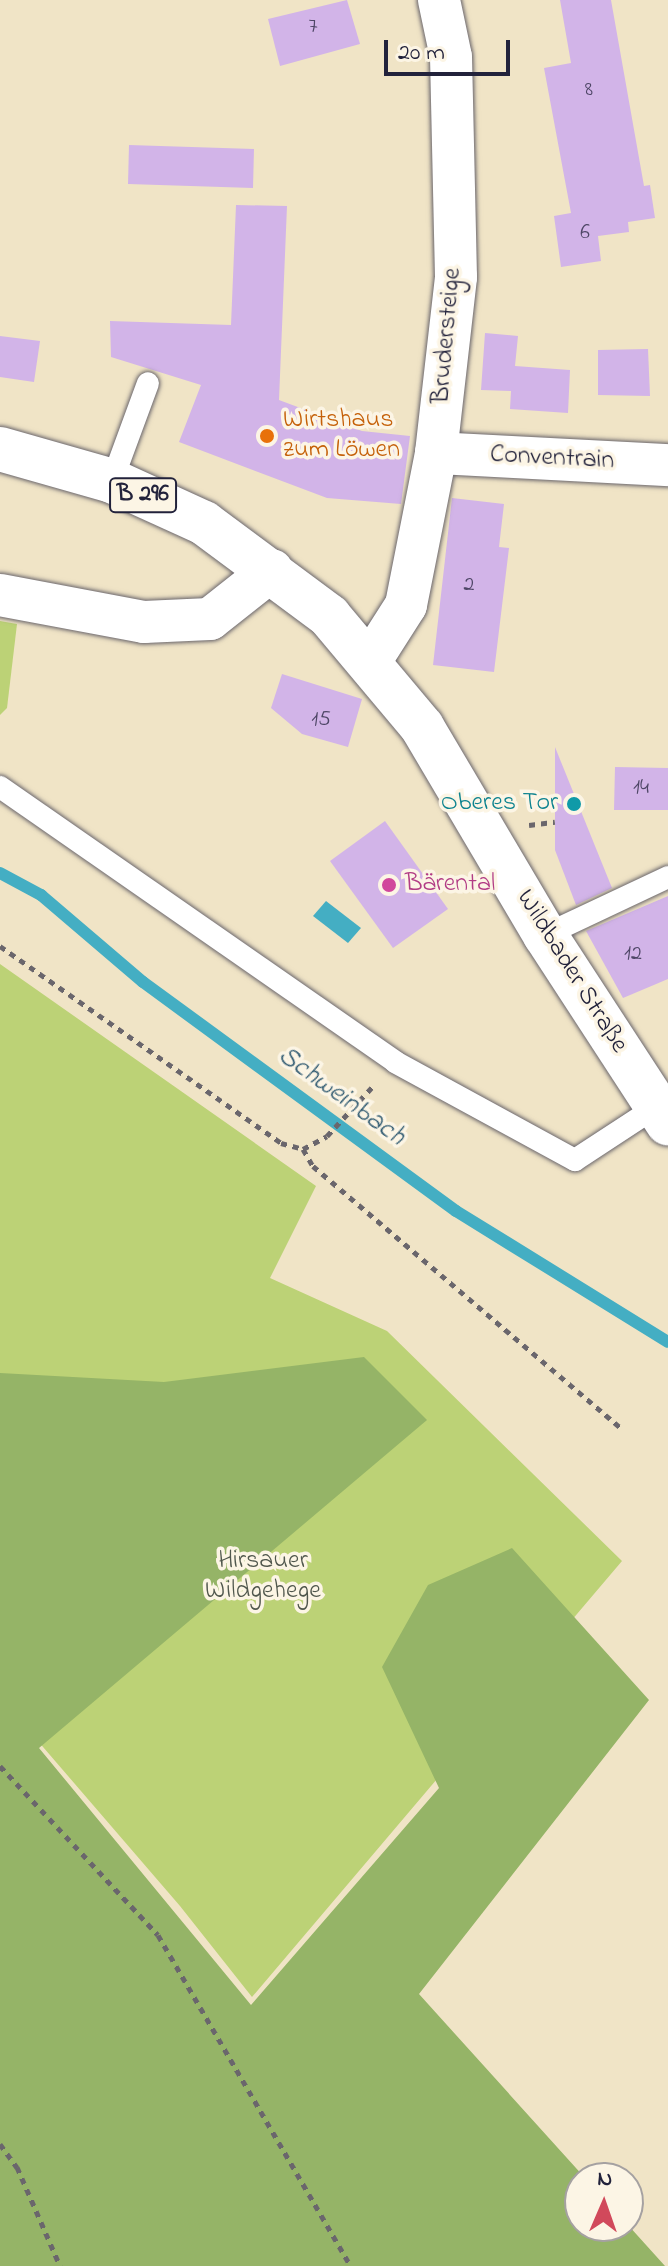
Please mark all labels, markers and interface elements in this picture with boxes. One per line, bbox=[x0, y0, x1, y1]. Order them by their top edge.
house number: 7 bbox=[308, 15, 318, 41]
scale bar bbox=[388, 24, 514, 74]
text: 20 m bbox=[398, 36, 445, 71]
house number: 8 bbox=[585, 78, 593, 104]
house number: 6 bbox=[580, 221, 590, 247]
street label: Brudersteige bbox=[427, 267, 469, 405]
place label: Wirtshaus zum Löwen bbox=[283, 405, 400, 466]
marker: Wirtshaus zum Löwen bbox=[258, 427, 276, 445]
street label: Conventrain bbox=[489, 440, 615, 478]
road number: B 296 bbox=[109, 475, 177, 515]
house number: 2 bbox=[464, 573, 474, 599]
house number: 15 bbox=[311, 708, 331, 734]
house number: 14 bbox=[633, 776, 649, 802]
place label: Oberes Tor bbox=[441, 788, 558, 820]
marker: Oberes Tor bbox=[565, 795, 583, 813]
place label: Bärental bbox=[405, 869, 495, 901]
marker: Bärental bbox=[380, 876, 398, 894]
street label: Wildbader Straße bbox=[508, 885, 634, 1059]
house number: 12 bbox=[624, 942, 642, 968]
water label: Schweinbach bbox=[271, 1040, 411, 1154]
park label: Hirsauer Wildgehege bbox=[205, 1546, 321, 1608]
north arrow bbox=[564, 2162, 644, 2242]
text: N bbox=[597, 2164, 613, 2196]

